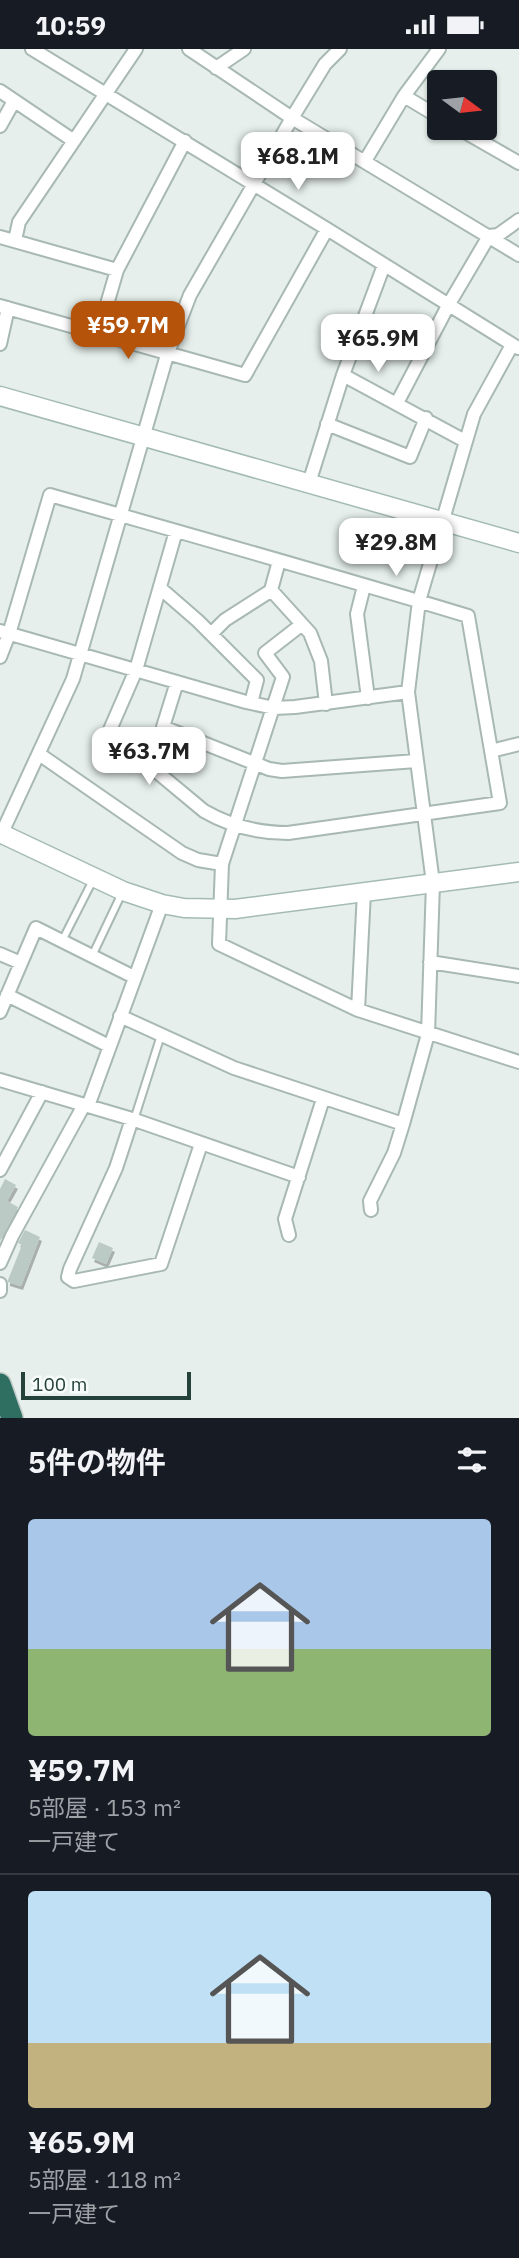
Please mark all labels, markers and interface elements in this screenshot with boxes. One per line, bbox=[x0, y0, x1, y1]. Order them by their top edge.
text: 10:59 bbox=[35, 8, 106, 42]
north arrow bbox=[427, 70, 497, 140]
map controls bbox=[427, 70, 497, 140]
pin: ¥68.1M bbox=[241, 132, 355, 192]
text: ¥68.1M bbox=[257, 140, 339, 170]
pin: ¥59.7M bbox=[71, 301, 185, 361]
text: ¥59.7M bbox=[87, 309, 169, 339]
pin: ¥65.9M bbox=[321, 315, 435, 374]
text: ¥65.9M bbox=[337, 322, 419, 352]
pin: ¥29.8M bbox=[339, 519, 453, 578]
text: ¥29.8M bbox=[355, 526, 437, 556]
pin: ¥63.7M bbox=[92, 727, 206, 787]
text: ¥63.7M bbox=[108, 735, 190, 765]
scale bar bbox=[21, 1369, 191, 1401]
text: 100 m bbox=[32, 1372, 87, 1396]
icon: filters bbox=[453, 1441, 491, 1479]
text: 5件の物件 bbox=[28, 1442, 166, 1481]
icon: home bbox=[197, 1564, 323, 1690]
text: ¥59.7M bbox=[28, 1750, 135, 1789]
text: 5部屋 · 153 m² bbox=[28, 1792, 181, 1822]
text: 一戸建て bbox=[28, 1826, 120, 1856]
icon: home bbox=[197, 1936, 323, 2062]
text: ¥65.9M bbox=[28, 2122, 135, 2161]
text: 5部屋 · 118 m² bbox=[28, 2164, 181, 2194]
text: 一戸建て bbox=[28, 2198, 120, 2228]

